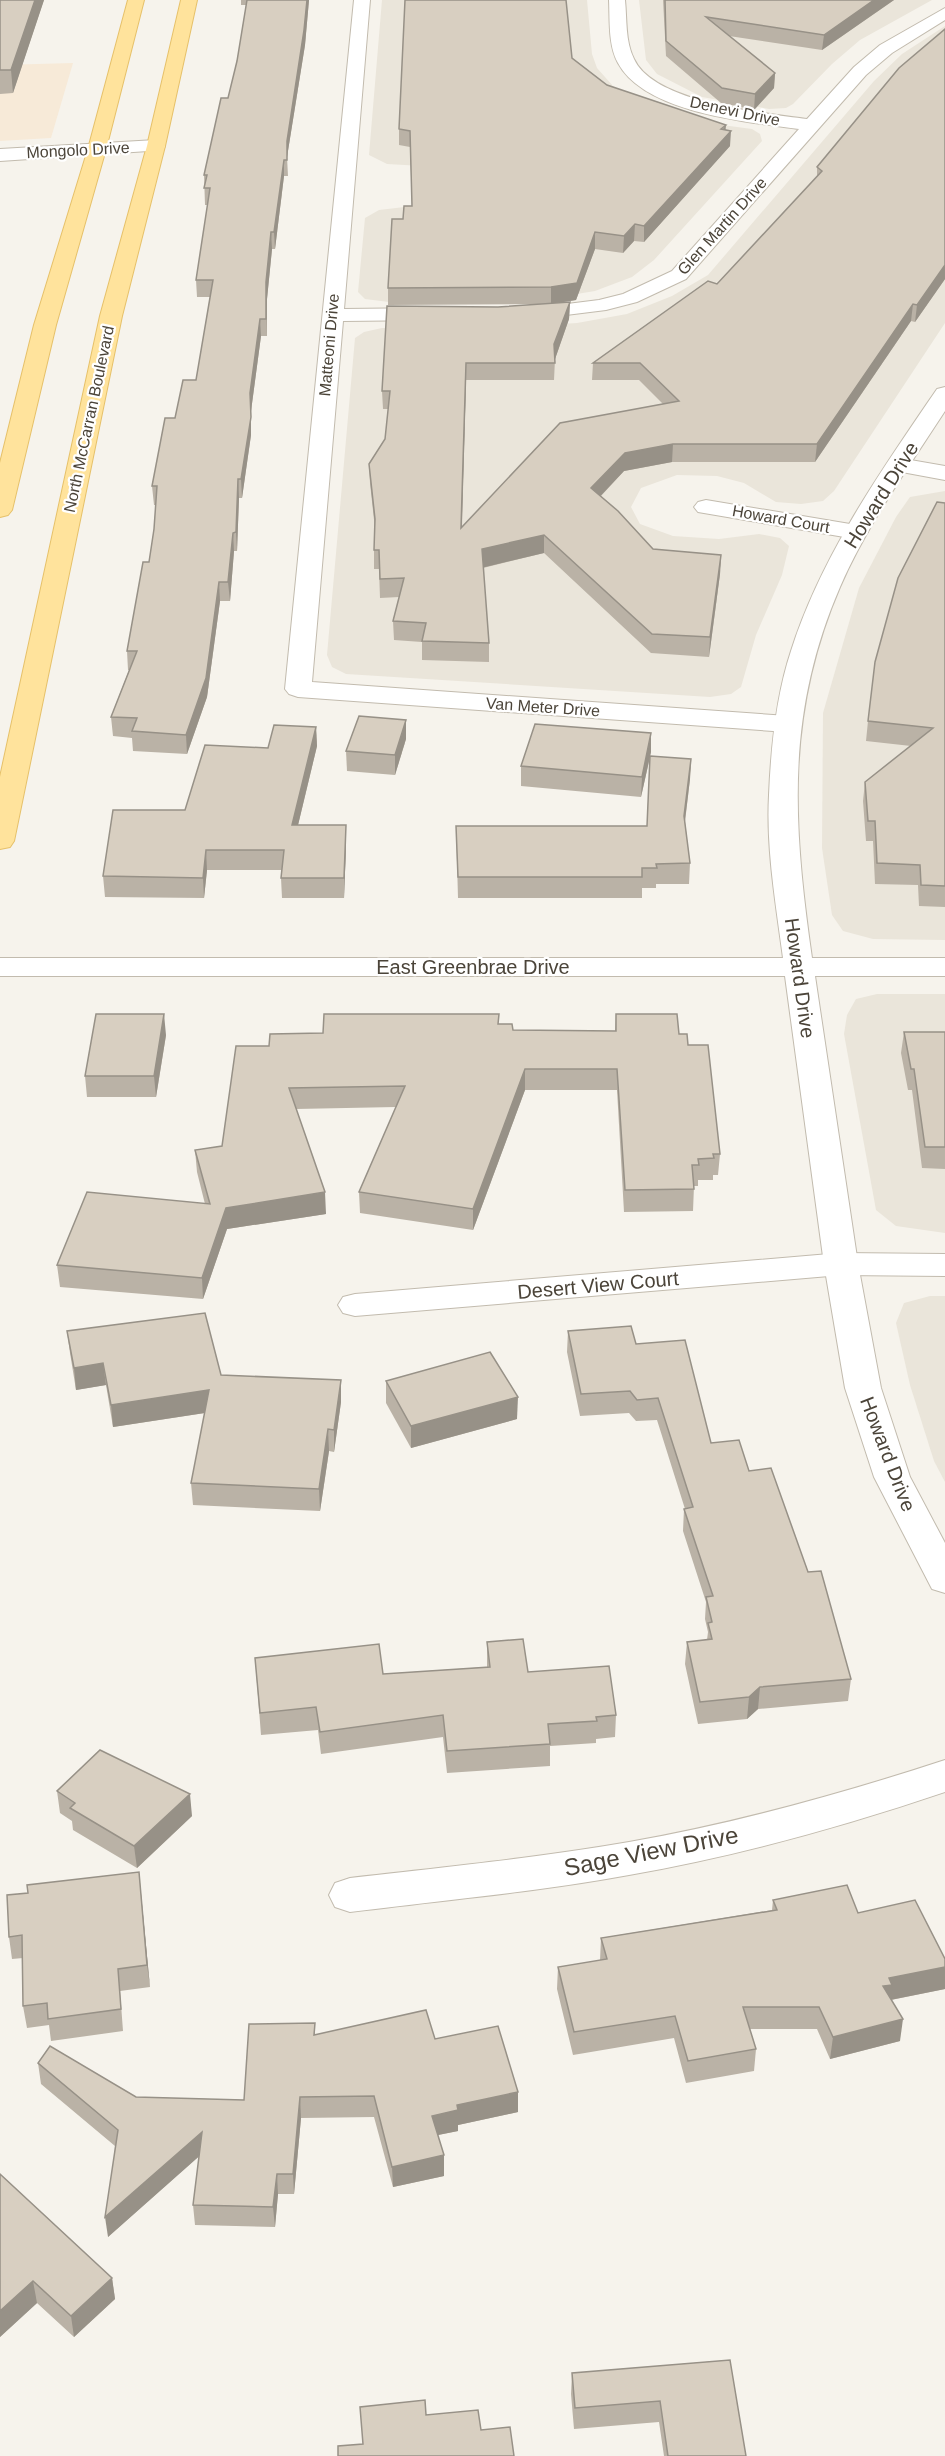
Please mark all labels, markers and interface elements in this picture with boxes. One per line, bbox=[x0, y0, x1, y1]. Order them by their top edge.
street label: Denevi Drive bbox=[688, 93, 782, 129]
street label: Mongolo Drive bbox=[26, 139, 130, 161]
street label: Glen Martin Drive bbox=[674, 174, 770, 278]
street label: Matteoni Drive bbox=[316, 293, 342, 397]
street label: North McCarran Boulevard bbox=[61, 324, 117, 514]
street label: Howard Drive bbox=[840, 438, 922, 552]
street label: Howard Court bbox=[731, 502, 832, 536]
street label: Van Meter Drive bbox=[485, 695, 601, 719]
street label: Howard Drive bbox=[781, 916, 819, 1040]
street label: East Greenbrae Drive bbox=[376, 956, 570, 978]
street label: Desert View Court bbox=[516, 1267, 680, 1303]
street label: Howard Drive bbox=[856, 1394, 920, 1514]
street label: Sage View Drive bbox=[562, 1821, 740, 1881]

